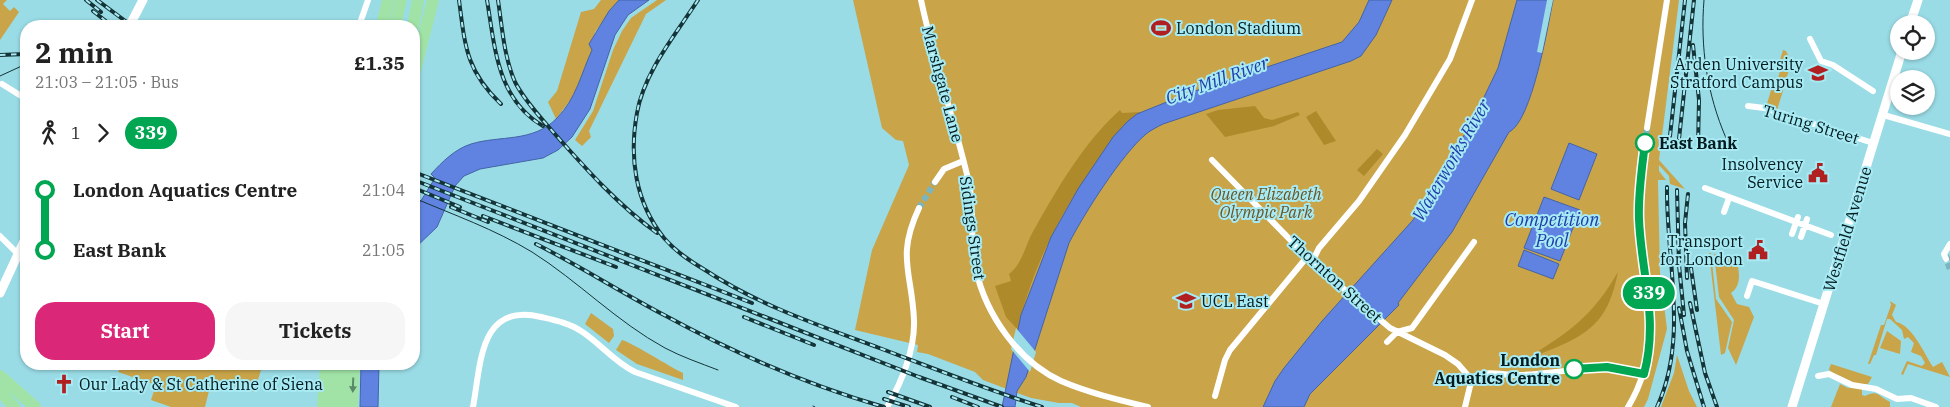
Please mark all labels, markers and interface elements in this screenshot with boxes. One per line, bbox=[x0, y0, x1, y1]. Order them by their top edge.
map controls bbox=[1890, 15, 1935, 115]
button: locate bbox=[1890, 15, 1935, 60]
sports icon: London Stadium bbox=[1150, 17, 1172, 39]
place label: London Stadium bbox=[1176, 18, 1301, 38]
street label: Marshgate Lane bbox=[918, 24, 968, 144]
text: 2 min bbox=[35, 34, 113, 71]
water label: City Mill River bbox=[1162, 50, 1273, 109]
text: £1.35 bbox=[354, 51, 405, 75]
place label: Arden University Stratford Campus bbox=[1670, 54, 1803, 92]
school or university icon: Arden University Stratford Campus bbox=[1807, 62, 1829, 84]
button: layers bbox=[1890, 70, 1935, 115]
text: 21:03 – 21:05 · Bus bbox=[35, 72, 179, 92]
water label: Waterworks River bbox=[1407, 94, 1496, 225]
street label: Turing Street bbox=[1760, 100, 1862, 148]
icon: walk bbox=[35, 119, 63, 147]
icon: forward bbox=[89, 119, 117, 147]
text: 339 bbox=[135, 121, 167, 144]
text: 1 bbox=[71, 123, 81, 143]
marker: East Bank bbox=[1635, 133, 1655, 153]
place label: East Bank bbox=[1659, 133, 1737, 153]
place label: Insolvency Service bbox=[1722, 154, 1803, 192]
public building icon: Insolvency Service bbox=[1807, 162, 1829, 184]
street label: Westfield Avenue bbox=[1818, 164, 1876, 294]
street label: Sidings Street bbox=[956, 175, 990, 282]
text: London Aquatics Centre bbox=[73, 178, 297, 202]
text: 21:04 bbox=[362, 180, 405, 200]
park label: Queen Elizabeth Olympic Park bbox=[1211, 184, 1322, 222]
water label: Competition Pool bbox=[1505, 208, 1600, 252]
street label: Thornton Street bbox=[1284, 231, 1387, 327]
place label: Transport for London bbox=[1660, 231, 1743, 269]
text: East Bank bbox=[73, 238, 166, 262]
public building icon: Transport for London bbox=[1747, 239, 1769, 261]
text: 21:05 bbox=[362, 240, 405, 260]
line badge: 339 bbox=[1620, 277, 1678, 309]
text: 339 bbox=[1633, 281, 1665, 304]
school or university icon: UCL East bbox=[1175, 290, 1197, 312]
place label: UCL East bbox=[1201, 291, 1269, 311]
button: Start bbox=[35, 302, 215, 360]
button: Tickets bbox=[225, 302, 405, 360]
place label: London Aquatics Centre bbox=[1435, 350, 1560, 388]
marker: London Aquatics Centre bbox=[1564, 359, 1584, 379]
church icon: Our Lady & St Catherine of Siena bbox=[53, 373, 75, 395]
place label: Our Lady & St Catherine of Siena bbox=[79, 374, 323, 394]
one-way arrow bbox=[349, 378, 357, 394]

